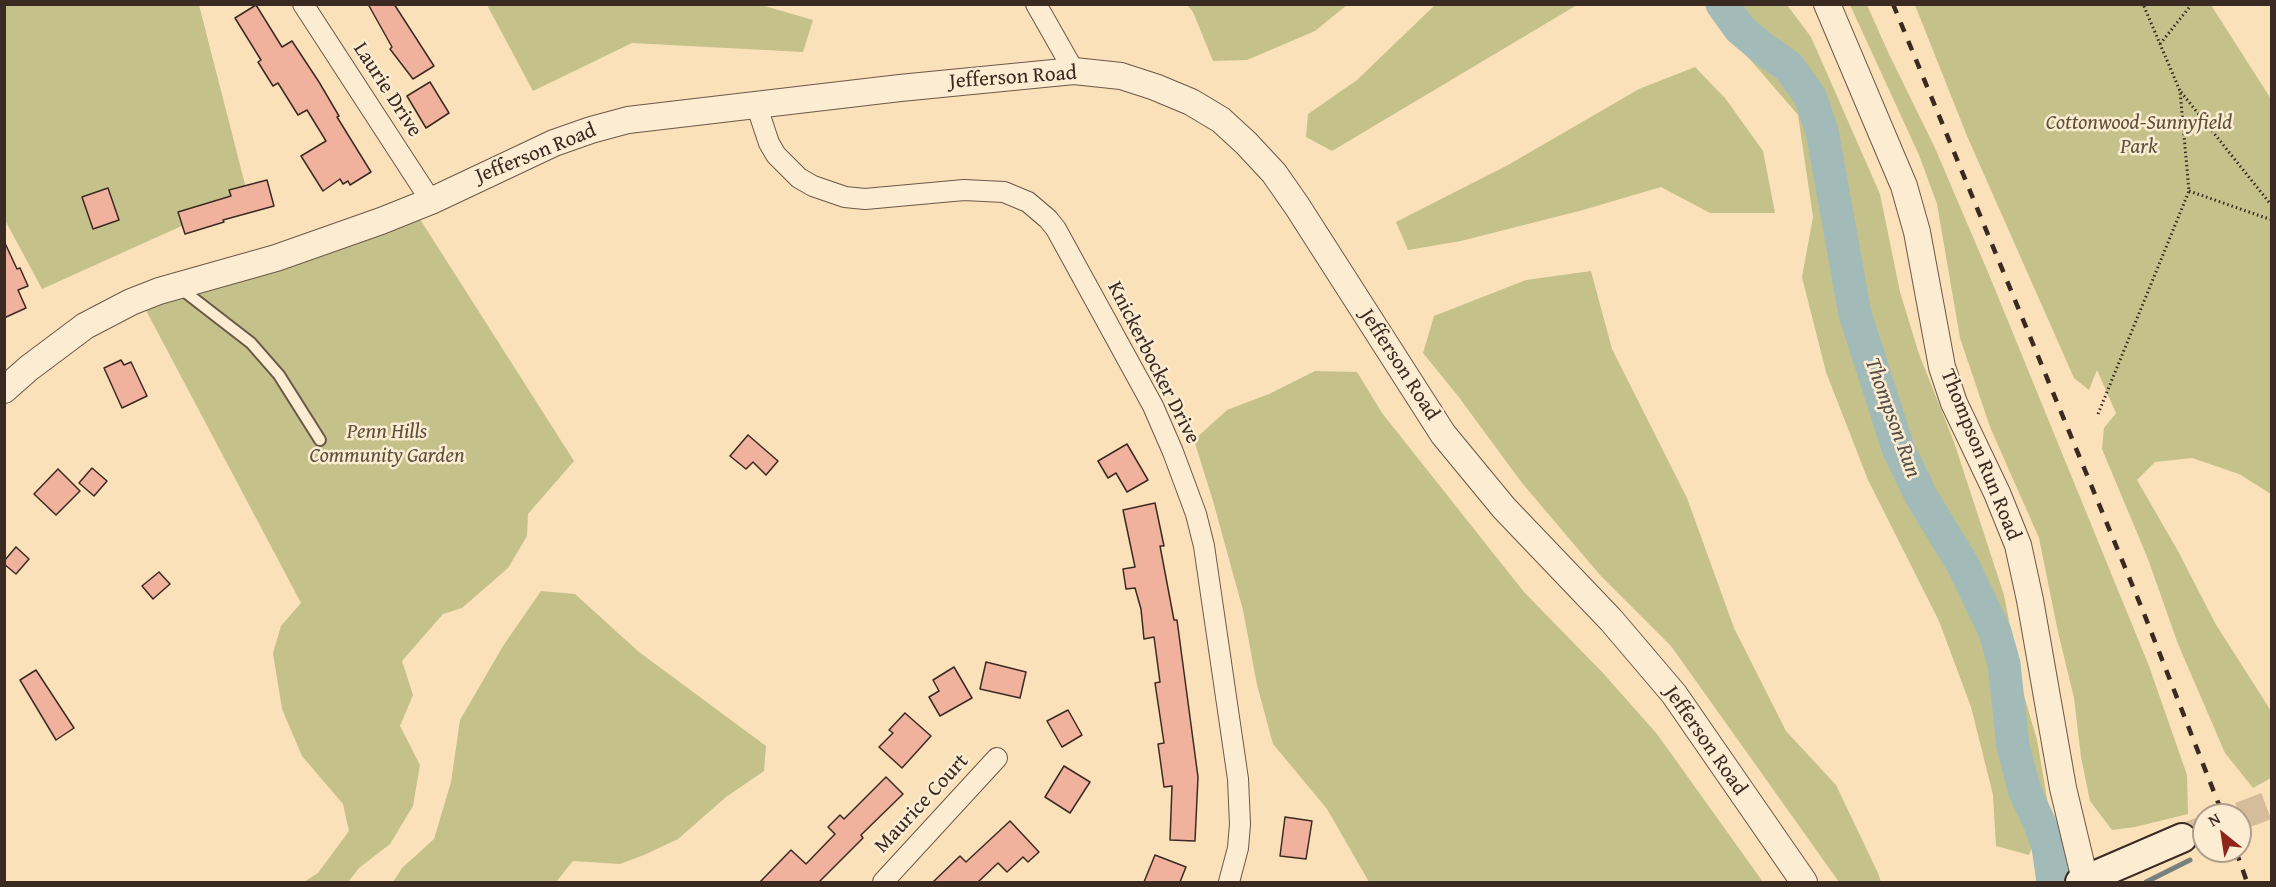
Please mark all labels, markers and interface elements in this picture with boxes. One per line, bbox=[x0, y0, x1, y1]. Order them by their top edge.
street label: Laurie Drive bbox=[347, 38, 427, 142]
street label: Jefferson Road bbox=[948, 61, 1078, 95]
park label: Cottonwood-Sunnyfield Park bbox=[2046, 111, 2232, 161]
street label: Jefferson Road bbox=[472, 118, 600, 190]
street label: Knickerbocker Drive bbox=[1101, 278, 1205, 448]
street label: Jefferson Road bbox=[1354, 305, 1444, 425]
water label: Thompson Run bbox=[1858, 354, 1926, 482]
street label: Thompson Run Road bbox=[1934, 366, 2026, 544]
park label: Penn Hills Community Garden bbox=[309, 420, 465, 470]
street label: Jefferson Road bbox=[1658, 681, 1752, 801]
street label: Maurice Court bbox=[870, 749, 974, 859]
north arrow bbox=[2192, 803, 2252, 863]
text: N bbox=[2203, 806, 2225, 832]

